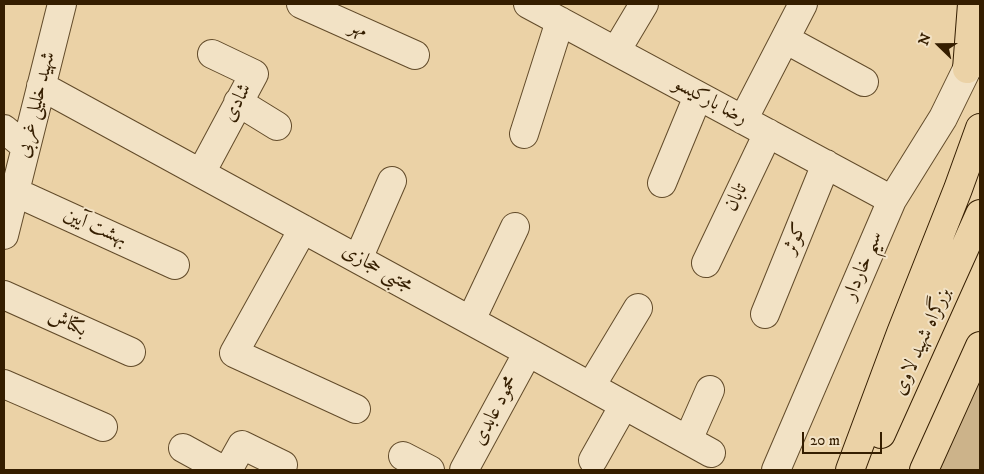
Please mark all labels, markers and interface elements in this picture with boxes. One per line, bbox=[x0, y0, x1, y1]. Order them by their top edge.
street label: مهر bbox=[345, 15, 371, 45]
north arrow bbox=[914, 20, 964, 70]
text: N bbox=[915, 31, 936, 48]
street label: شهید خلیلی غربی bbox=[12, 49, 62, 161]
street label: رضا بارکیسو bbox=[669, 72, 751, 132]
street label: شادی bbox=[218, 80, 258, 126]
street label: تابان bbox=[720, 180, 754, 216]
street label: بهشت آیین bbox=[59, 203, 131, 253]
street label: کوثر bbox=[779, 220, 813, 258]
street label: سیم خاردار bbox=[839, 228, 889, 304]
street label: مجتبی حجازی bbox=[337, 240, 417, 298]
street label: بزرگراه شهید لاوی bbox=[889, 284, 957, 400]
street label: بکتاش bbox=[44, 305, 90, 343]
street label: محمود عابدی bbox=[468, 372, 524, 450]
scale bar bbox=[804, 422, 884, 454]
text: 20 m bbox=[810, 431, 840, 450]

